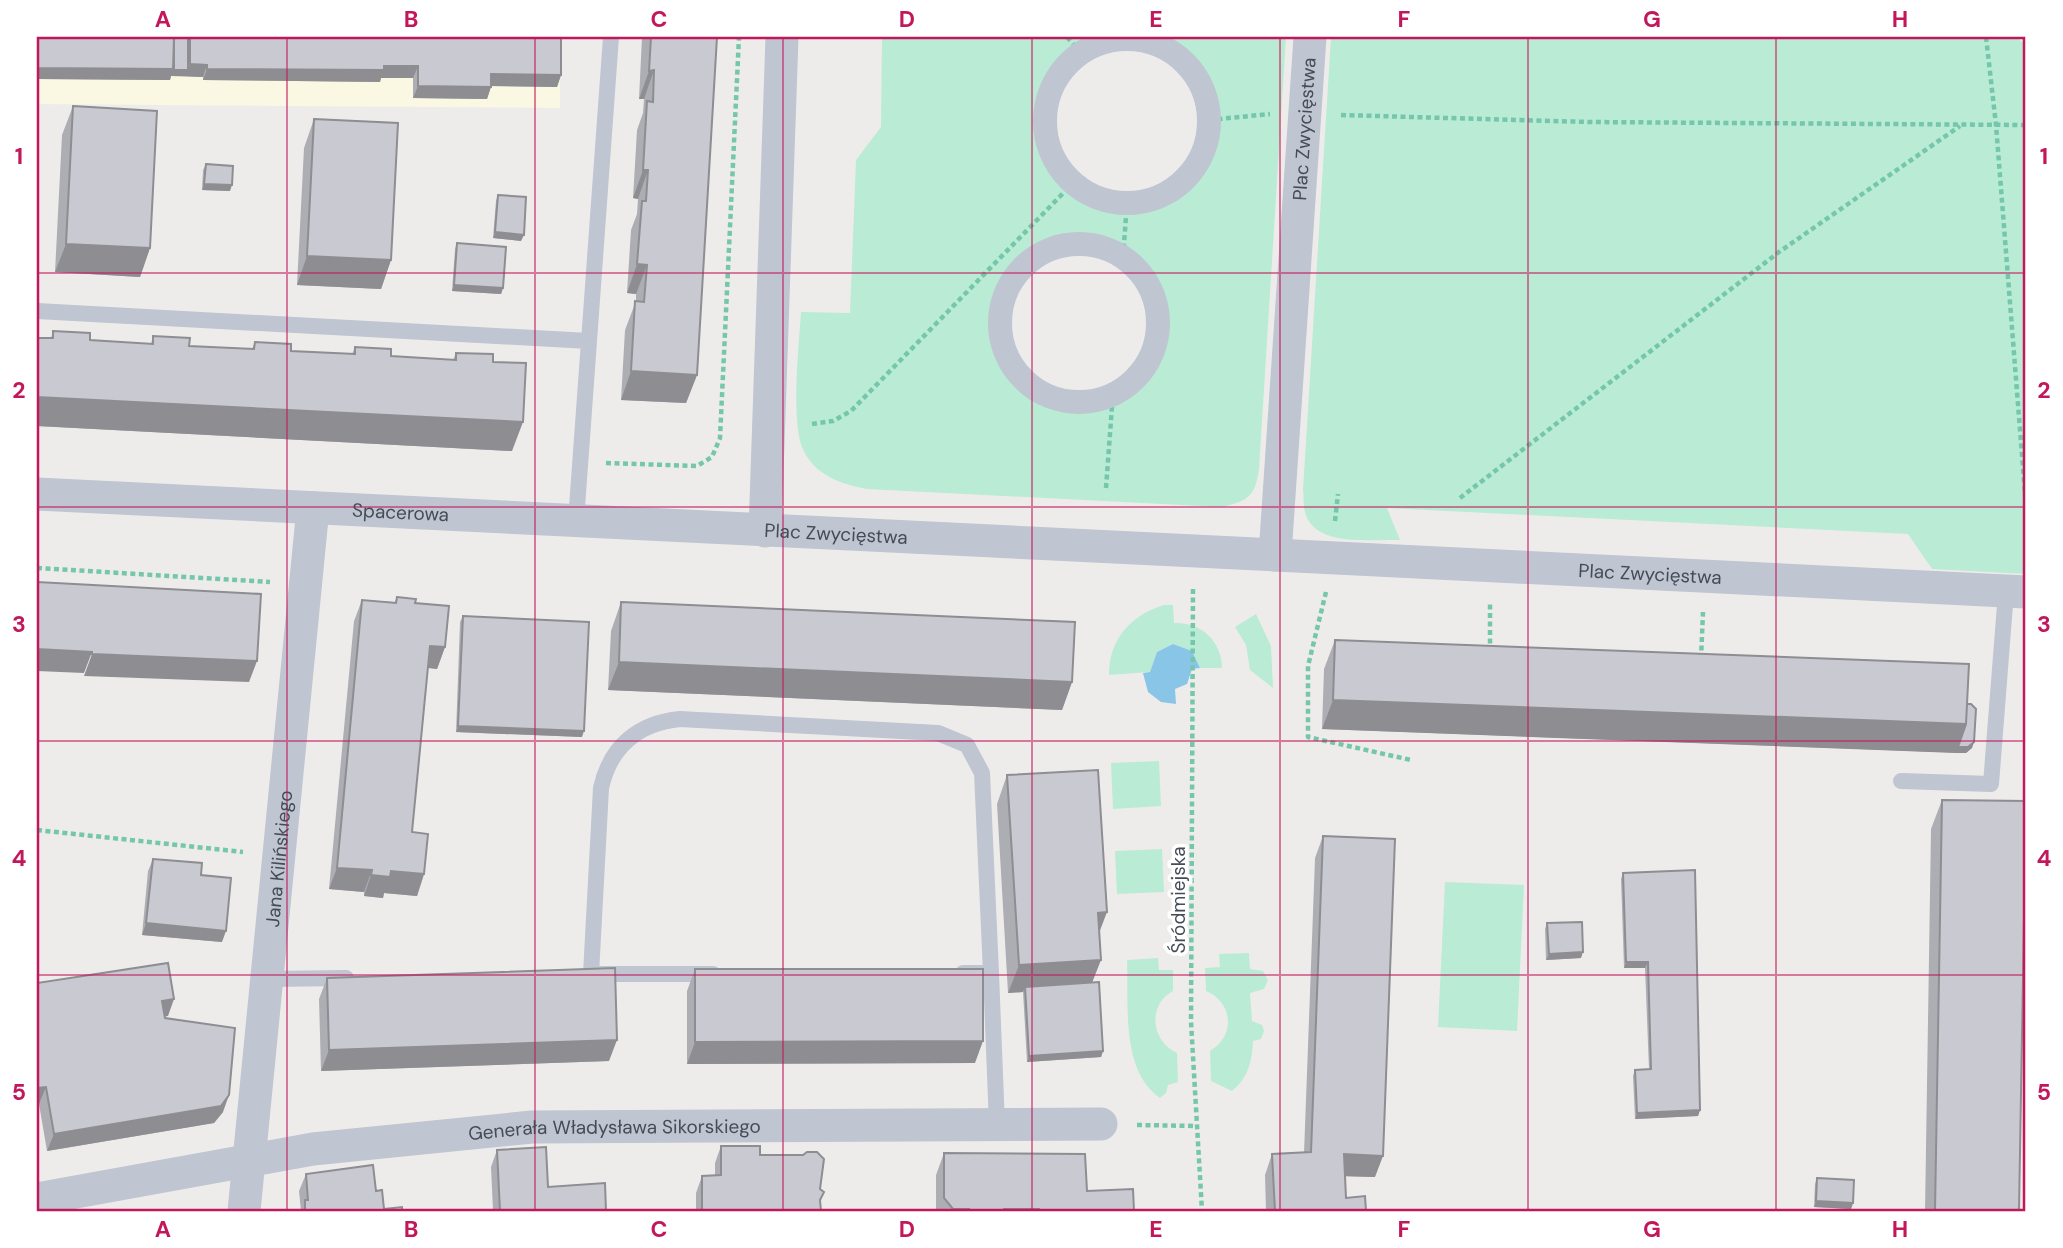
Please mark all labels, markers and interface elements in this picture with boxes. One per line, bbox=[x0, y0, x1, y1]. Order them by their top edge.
text: A bbox=[155, 4, 171, 34]
text: B bbox=[404, 4, 418, 34]
text: C bbox=[651, 4, 667, 34]
text: D bbox=[899, 4, 915, 34]
text: E bbox=[1149, 4, 1163, 34]
text: F bbox=[1398, 4, 1411, 34]
text: G bbox=[1643, 4, 1661, 34]
text: H bbox=[1892, 4, 1908, 34]
street label: Plac Zwycięstwa bbox=[1287, 57, 1322, 201]
text: 1 bbox=[15, 141, 23, 171]
text: 1 bbox=[2040, 141, 2048, 171]
text: 2 bbox=[12, 375, 26, 405]
text: 2 bbox=[2037, 375, 2051, 405]
street label: Spacerowa bbox=[351, 498, 450, 527]
street label: Plac Zwycięstwa bbox=[764, 518, 908, 550]
street label: Plac Zwycięstwa bbox=[1578, 558, 1722, 590]
text: 3 bbox=[12, 609, 26, 639]
text: 3 bbox=[2037, 609, 2051, 639]
street label: Jana Kilińskiego bbox=[260, 789, 298, 928]
text: 4 bbox=[12, 843, 27, 873]
text: 4 bbox=[2037, 843, 2052, 873]
street label: Śródmiejska bbox=[1166, 846, 1191, 954]
text: 5 bbox=[12, 1077, 26, 1107]
text: 5 bbox=[2037, 1077, 2051, 1107]
street label: Generała Władysława Sikorskiego bbox=[467, 1114, 761, 1146]
text: A bbox=[155, 1214, 171, 1244]
text: B bbox=[404, 1214, 418, 1244]
text: C bbox=[651, 1214, 667, 1244]
text: D bbox=[899, 1214, 915, 1244]
text: E bbox=[1149, 1214, 1163, 1244]
text: F bbox=[1398, 1214, 1411, 1244]
text: G bbox=[1643, 1214, 1661, 1244]
text: H bbox=[1892, 1214, 1908, 1244]

